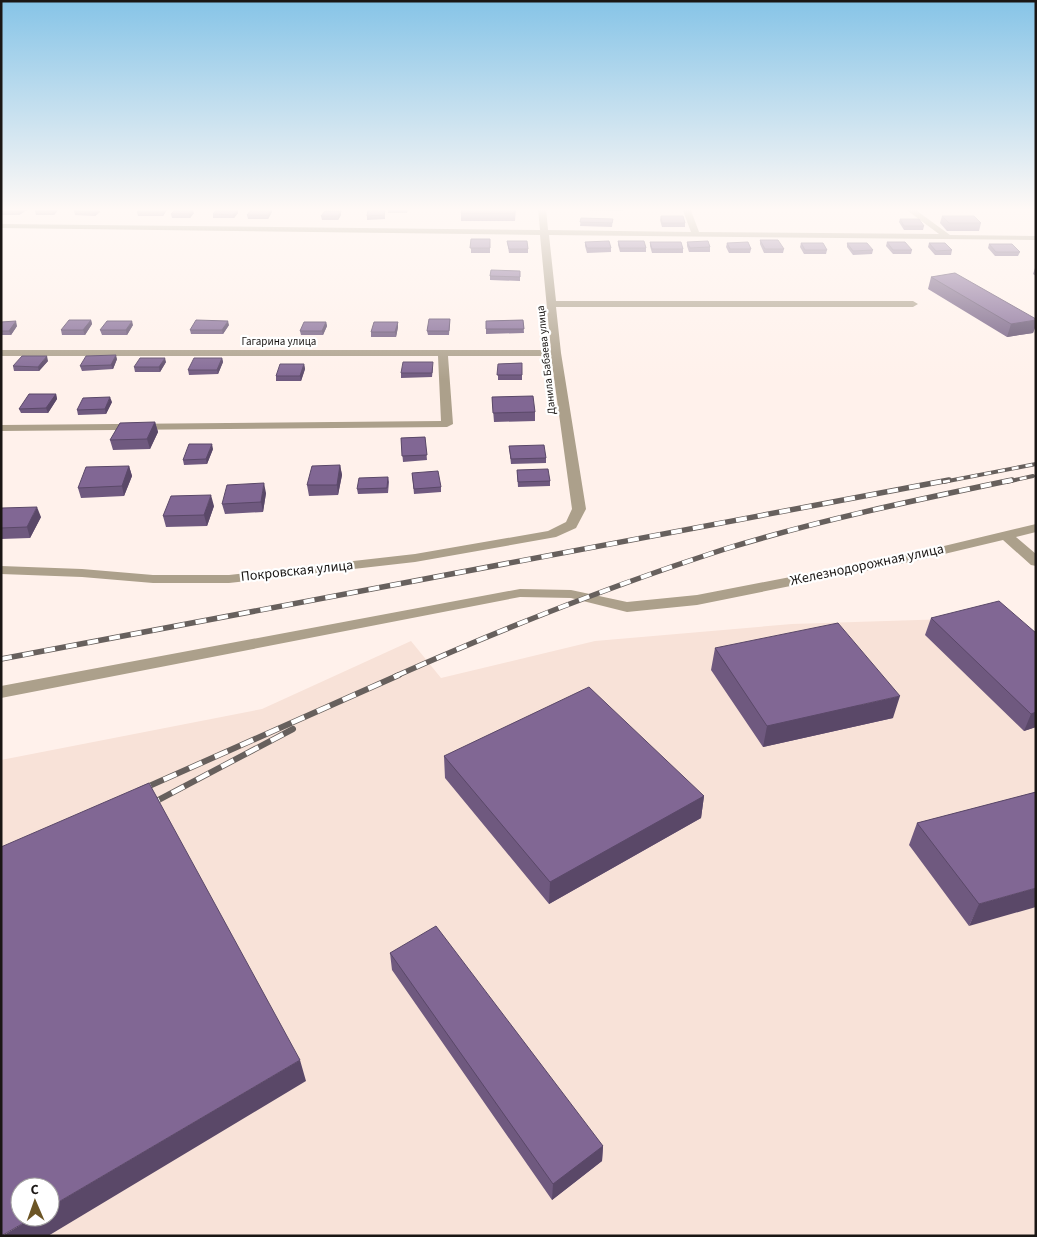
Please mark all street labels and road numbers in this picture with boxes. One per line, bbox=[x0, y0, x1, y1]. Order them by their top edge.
street label: Данила Бабаева улица bbox=[533, 305, 559, 415]
street label: Гагарина улица bbox=[242, 334, 316, 349]
street label: Железнодорожная улица bbox=[788, 539, 946, 591]
street label: Покровская улица bbox=[240, 555, 354, 587]

